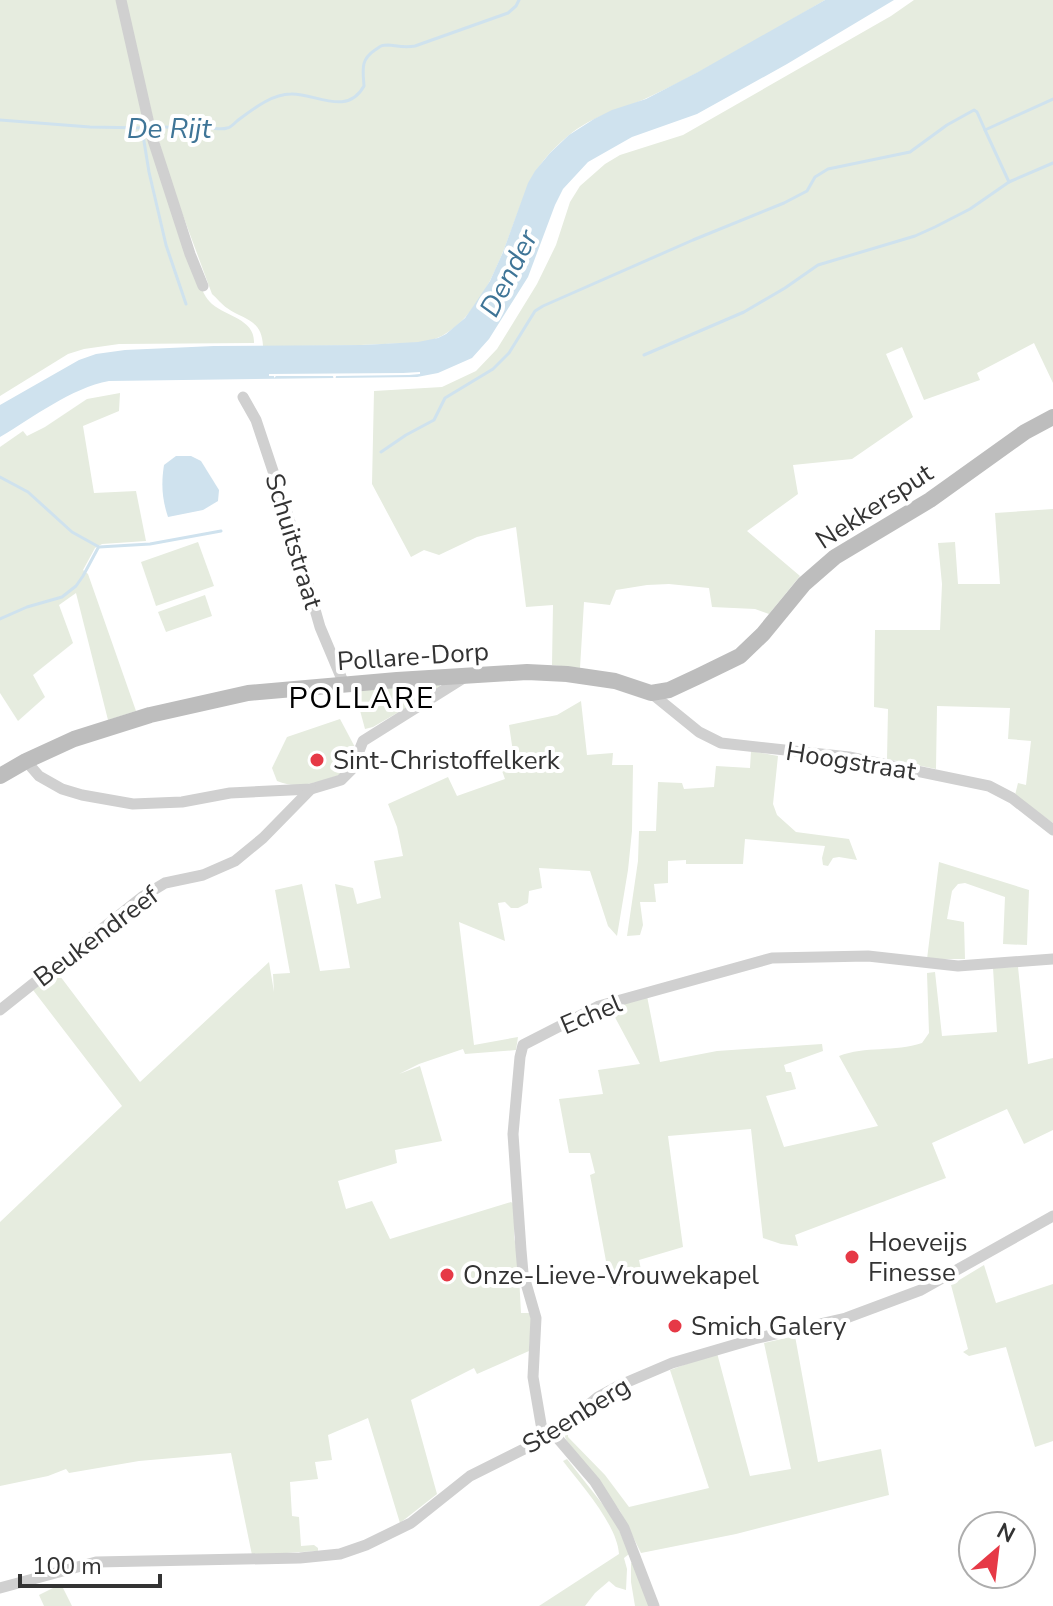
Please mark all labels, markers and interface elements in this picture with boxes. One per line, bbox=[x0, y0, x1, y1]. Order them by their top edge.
water label: De Rijt bbox=[127, 110, 212, 148]
water label: Dender bbox=[471, 223, 547, 323]
street label: Nekkersput bbox=[809, 455, 940, 557]
street label: Schuitstraat bbox=[256, 469, 331, 614]
street label: Pollare-Dorp bbox=[336, 634, 490, 679]
district label: POLLARE bbox=[288, 678, 436, 719]
street label: Hoogstraat bbox=[783, 734, 919, 789]
place label: Sint-Christoffelkerk bbox=[333, 743, 561, 778]
marker: Sint-Christoffelkerk bbox=[308, 751, 326, 769]
street label: Beukendreef bbox=[27, 878, 166, 995]
street label: Echel bbox=[555, 986, 627, 1043]
place label: Hoeveijs Finesse bbox=[868, 1225, 968, 1290]
marker: Hoeveijs Finesse bbox=[843, 1248, 861, 1266]
place label: Onze-Lieve-Vrouwekapel bbox=[463, 1258, 759, 1293]
marker: Onze-Lieve-Vrouwekapel bbox=[438, 1266, 456, 1284]
place label: Smich Galery bbox=[691, 1309, 847, 1344]
marker: Smich Galery bbox=[666, 1317, 684, 1335]
street label: Steenberg bbox=[516, 1369, 637, 1462]
north arrow bbox=[957, 1510, 1037, 1590]
text: N bbox=[992, 1516, 1020, 1550]
scale bar bbox=[20, 1538, 160, 1588]
text: 100 m bbox=[32, 1550, 102, 1582]

